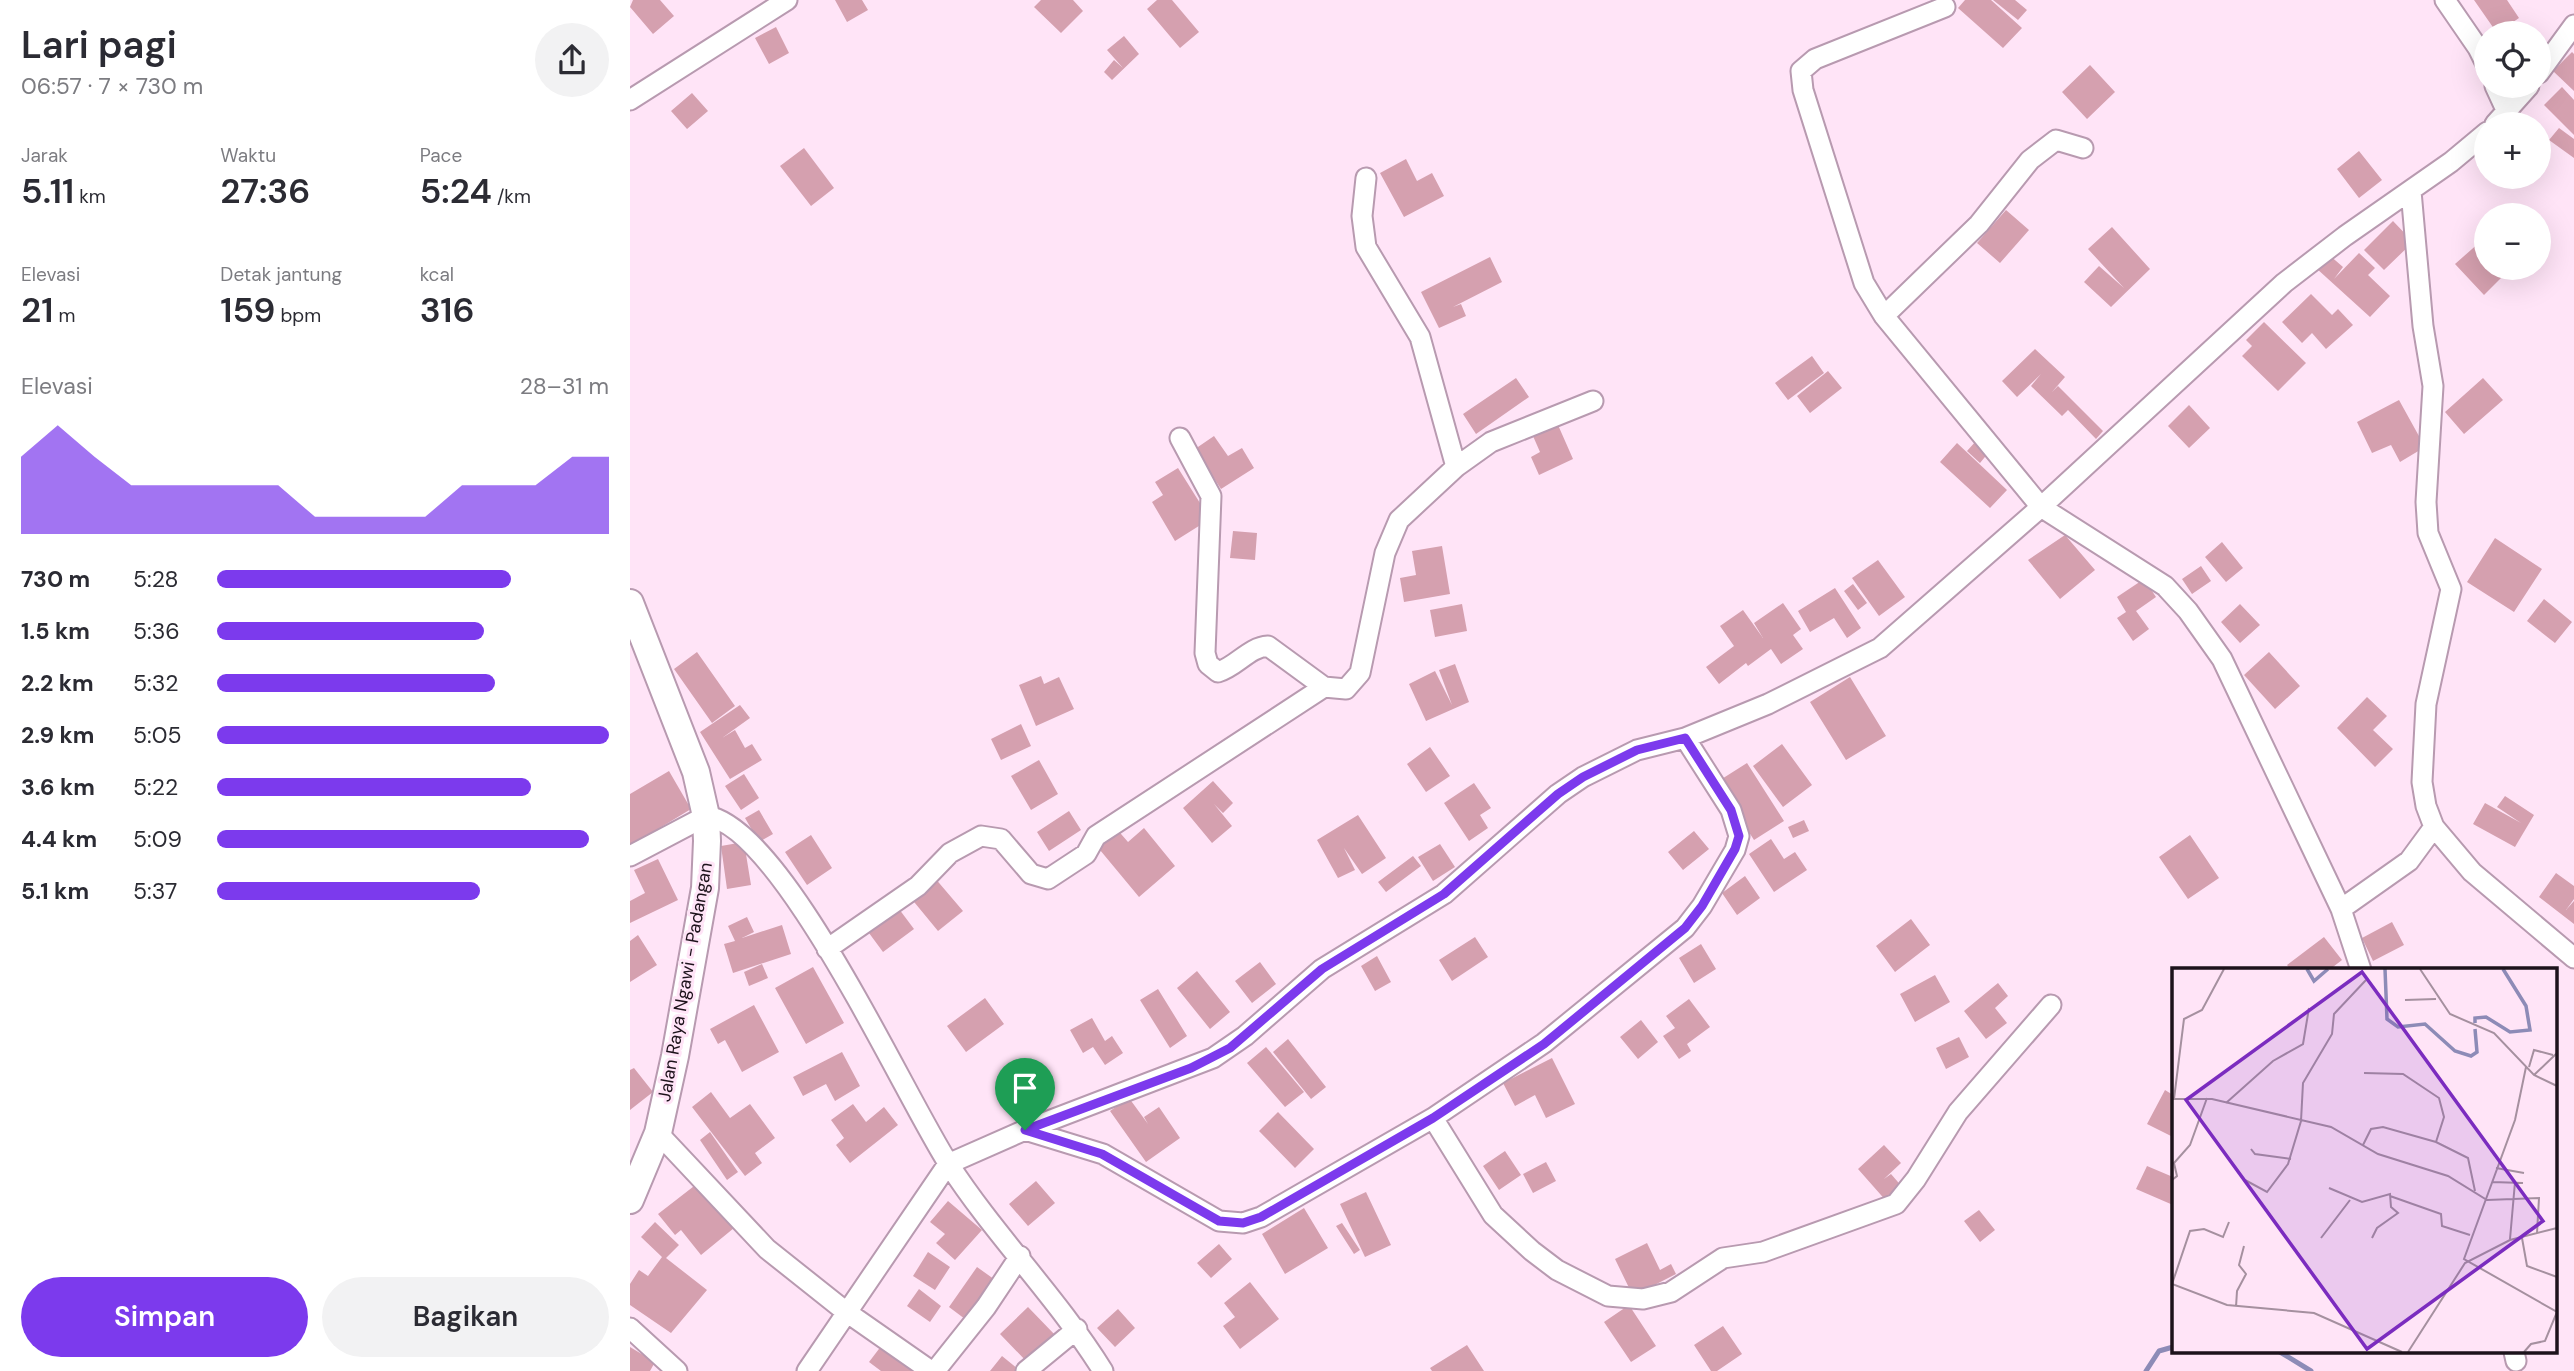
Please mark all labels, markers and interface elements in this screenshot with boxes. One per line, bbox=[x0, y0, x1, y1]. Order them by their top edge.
text: Lari pagi bbox=[21, 20, 177, 70]
map controls bbox=[2474, 21, 2551, 280]
button: locate bbox=[2474, 21, 2551, 98]
button: share bbox=[535, 23, 609, 97]
text: 06:57 · 7 × 730 m bbox=[21, 71, 203, 101]
button: + bbox=[2474, 112, 2551, 189]
text: Jarak bbox=[21, 143, 68, 168]
text: Waktu bbox=[220, 143, 276, 168]
text: Pace bbox=[420, 143, 462, 168]
text: 5.11 bbox=[21, 168, 74, 214]
text: 27:36 bbox=[220, 168, 310, 214]
text: 5:24 bbox=[420, 168, 492, 214]
text: km bbox=[74, 184, 106, 209]
text: /km bbox=[492, 184, 531, 209]
button: − bbox=[2474, 203, 2551, 280]
text: Elevasi bbox=[21, 262, 80, 287]
text: Detak jantung bbox=[220, 262, 342, 287]
text: kcal bbox=[420, 262, 454, 287]
text: 21 bbox=[21, 287, 53, 333]
text: 159 bbox=[220, 287, 275, 333]
text: 316 bbox=[420, 287, 475, 333]
text: m bbox=[53, 303, 75, 328]
text: bpm bbox=[275, 303, 321, 328]
text: Elevasi bbox=[21, 371, 93, 401]
text: 28–31 m bbox=[520, 371, 609, 401]
text: 730 m bbox=[21, 564, 90, 594]
text: 5:28 bbox=[133, 564, 179, 594]
text: 1.5 km bbox=[21, 616, 90, 646]
text: 5:36 bbox=[133, 616, 180, 646]
text: 2.2 km bbox=[21, 668, 94, 698]
text: 5:32 bbox=[133, 668, 179, 698]
text: 2.9 km bbox=[21, 720, 94, 750]
text: 5:05 bbox=[133, 720, 181, 750]
text: 3.6 km bbox=[21, 772, 95, 802]
text: 5:22 bbox=[133, 772, 178, 802]
text: 4.4 km bbox=[21, 824, 97, 854]
text: 5:09 bbox=[133, 824, 182, 854]
street label: Jalan Raya Ngawi - Padangan bbox=[652, 860, 718, 1104]
text: 5.1 km bbox=[21, 876, 89, 906]
text: 5:37 bbox=[133, 876, 177, 906]
inset map bbox=[2172, 968, 2556, 1354]
pin bbox=[995, 1058, 1055, 1130]
icon: arrive bbox=[1006, 1069, 1044, 1107]
button: Simpan bbox=[21, 1277, 308, 1357]
button: Bagikan bbox=[322, 1277, 609, 1357]

